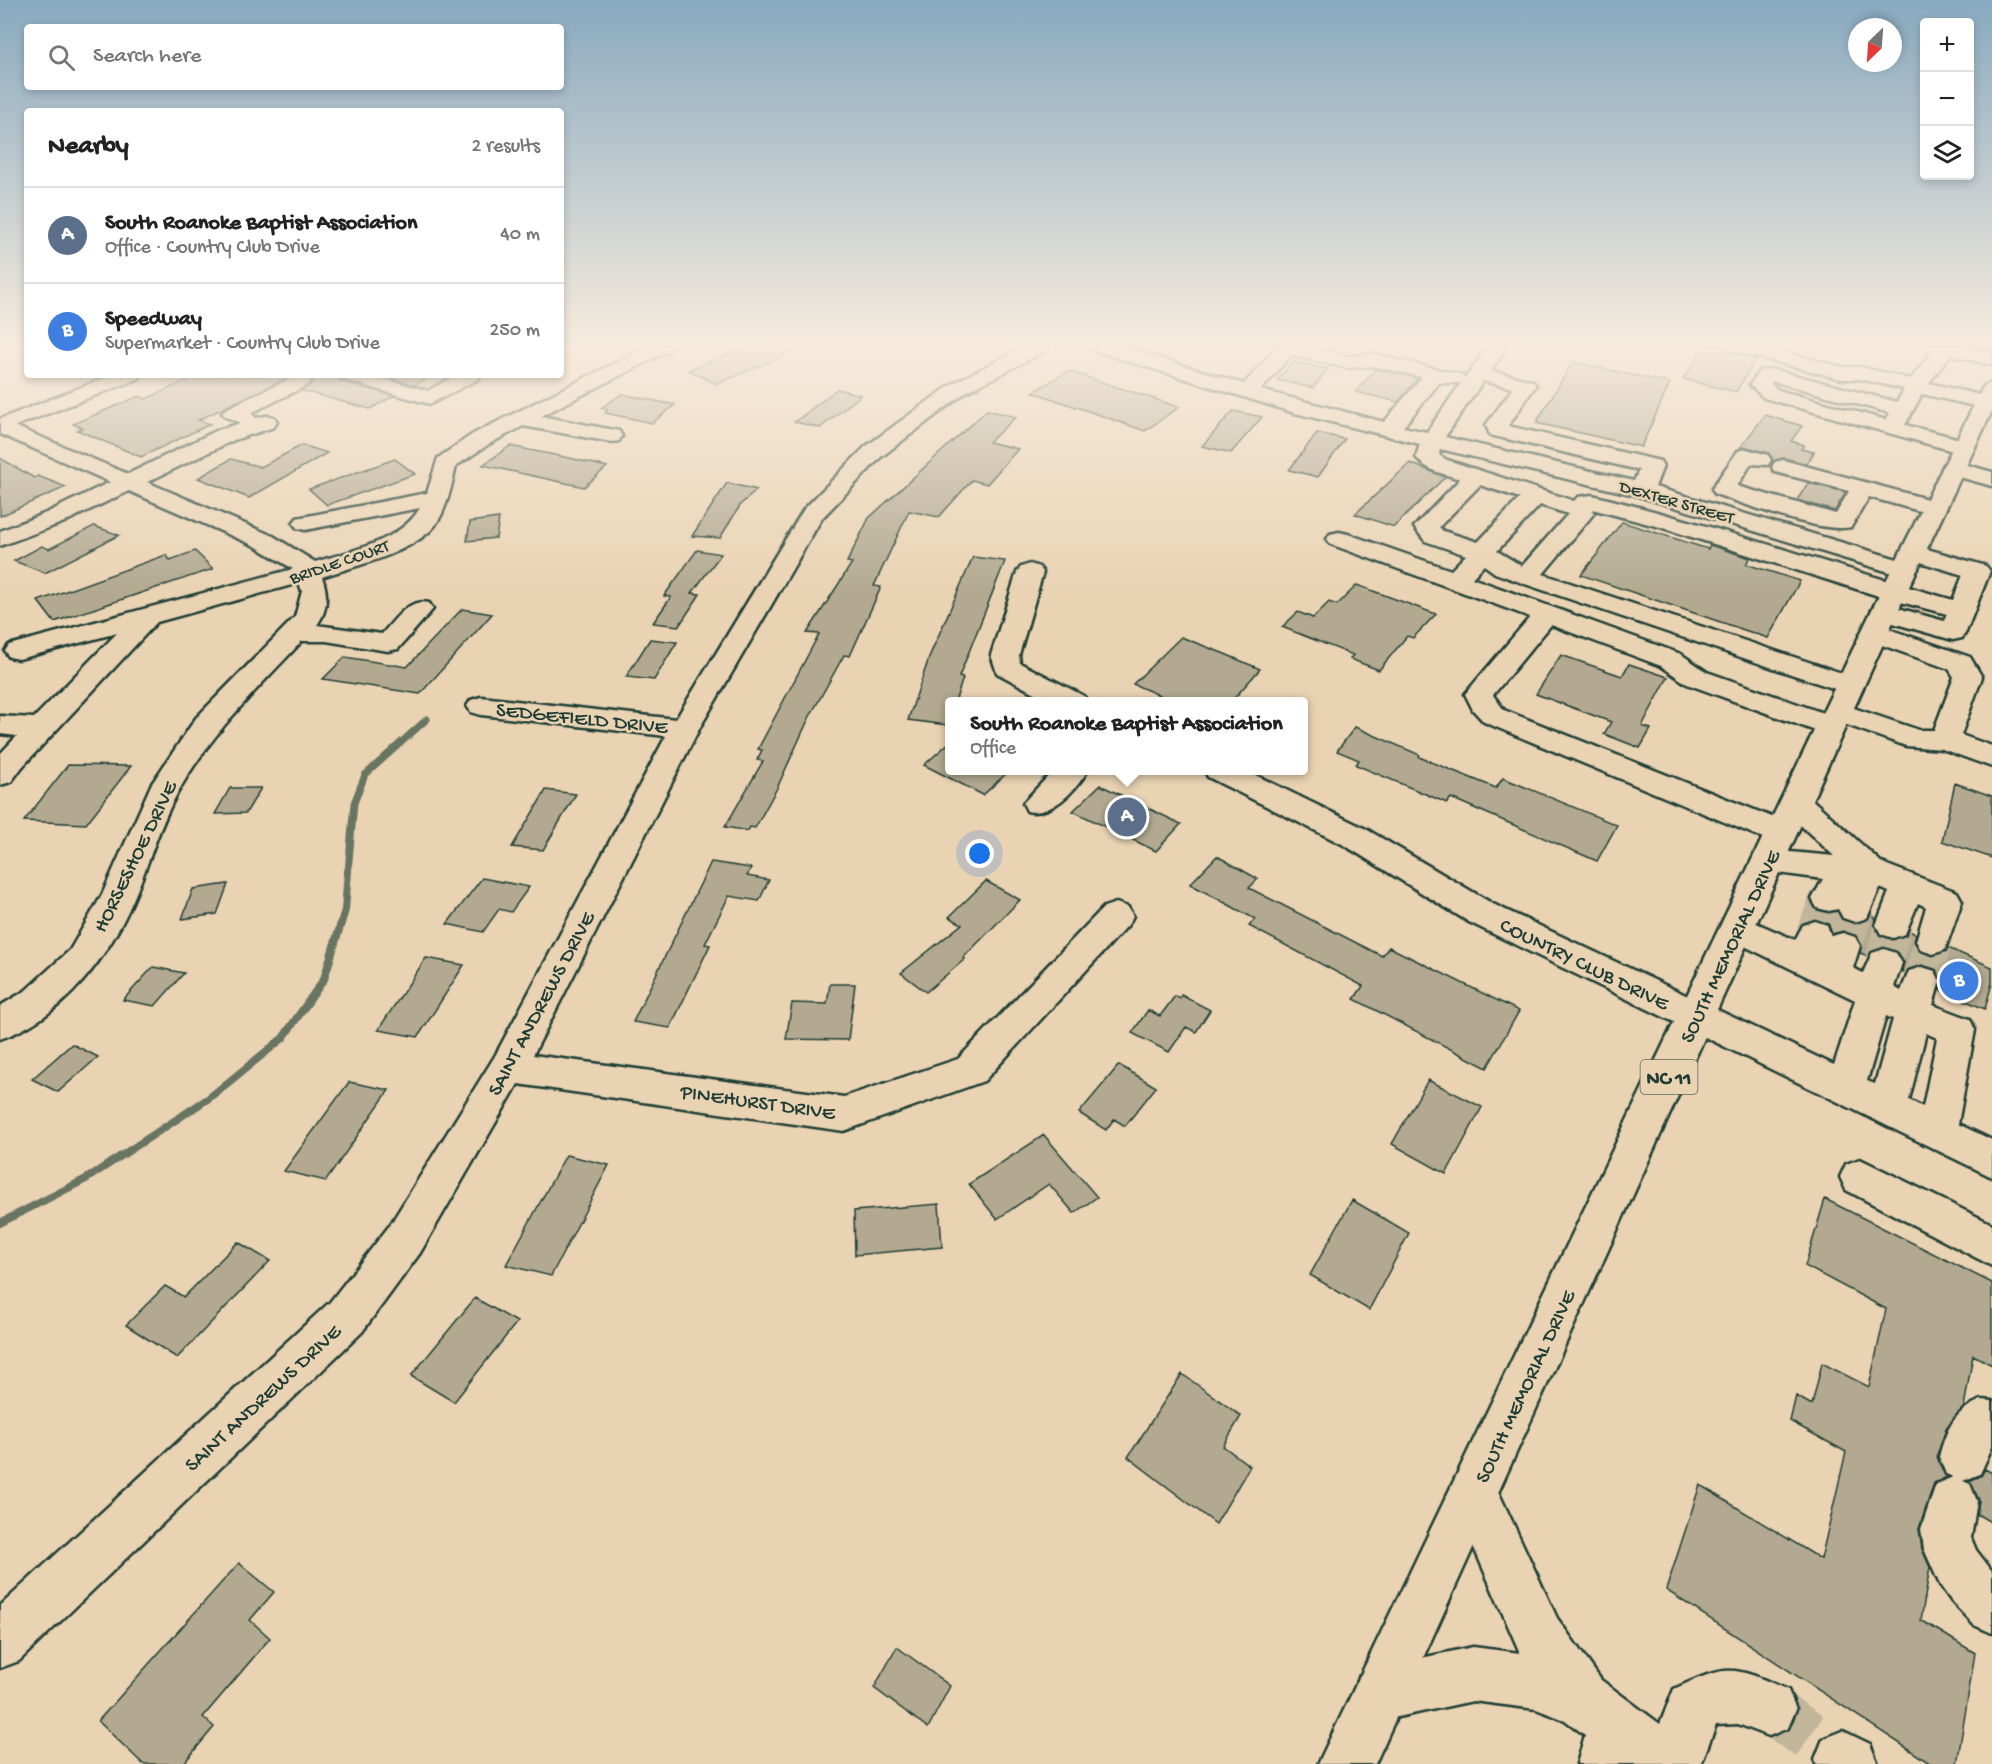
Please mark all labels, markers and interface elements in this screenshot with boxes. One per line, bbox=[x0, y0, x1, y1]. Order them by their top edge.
north arrow bbox=[1848, 18, 1902, 72]
map controls bbox=[1920, 18, 1974, 180]
button: + bbox=[1920, 18, 1974, 72]
search box bbox=[24, 24, 564, 90]
icon: search bbox=[45, 41, 78, 74]
text: Search here bbox=[93, 44, 201, 70]
button: − bbox=[1920, 72, 1974, 126]
button: layers bbox=[1920, 126, 1974, 180]
text: Nearby bbox=[48, 132, 129, 163]
text: 2 results bbox=[471, 136, 540, 159]
text: South Roanoke Baptist Association bbox=[105, 211, 417, 237]
text: A bbox=[62, 224, 73, 247]
text: 40 m bbox=[500, 224, 540, 247]
text: Office · Country Club Drive bbox=[105, 237, 320, 260]
text: Speedway bbox=[105, 307, 202, 333]
text: B bbox=[62, 320, 73, 343]
text: 250 m bbox=[489, 320, 540, 343]
text: Supermarket · Country Club Drive bbox=[105, 333, 380, 356]
street label: DEXTER STREET bbox=[1616, 477, 1737, 530]
street label: BRIDLE COURT bbox=[286, 536, 393, 591]
popup bbox=[945, 697, 1308, 775]
street label: SEDGEFIELD DRIVE bbox=[495, 699, 670, 742]
text: South Roanoke Baptist Association bbox=[970, 712, 1283, 738]
text: Office bbox=[970, 738, 1016, 761]
street label: HORSESHOE DRIVE bbox=[90, 777, 185, 937]
pin: A bbox=[1108, 794, 1146, 840]
your location bbox=[965, 839, 994, 868]
street label: SOUTH MEMORIAL DRIVE bbox=[1676, 846, 1788, 1048]
street label: SAINT ANDREWS DRIVE bbox=[484, 908, 603, 1101]
street label: COUNTRY CLUB DRIVE bbox=[1495, 914, 1673, 1018]
pin: B bbox=[1940, 958, 1978, 1004]
road number: NC 11 bbox=[1640, 1060, 1698, 1094]
street label: PINEHURST DRIVE bbox=[678, 1081, 837, 1128]
street label: SOUTH MEMORIAL DRIVE bbox=[1471, 1286, 1583, 1488]
street label: SAINT ANDREWS DRIVE bbox=[181, 1320, 348, 1479]

